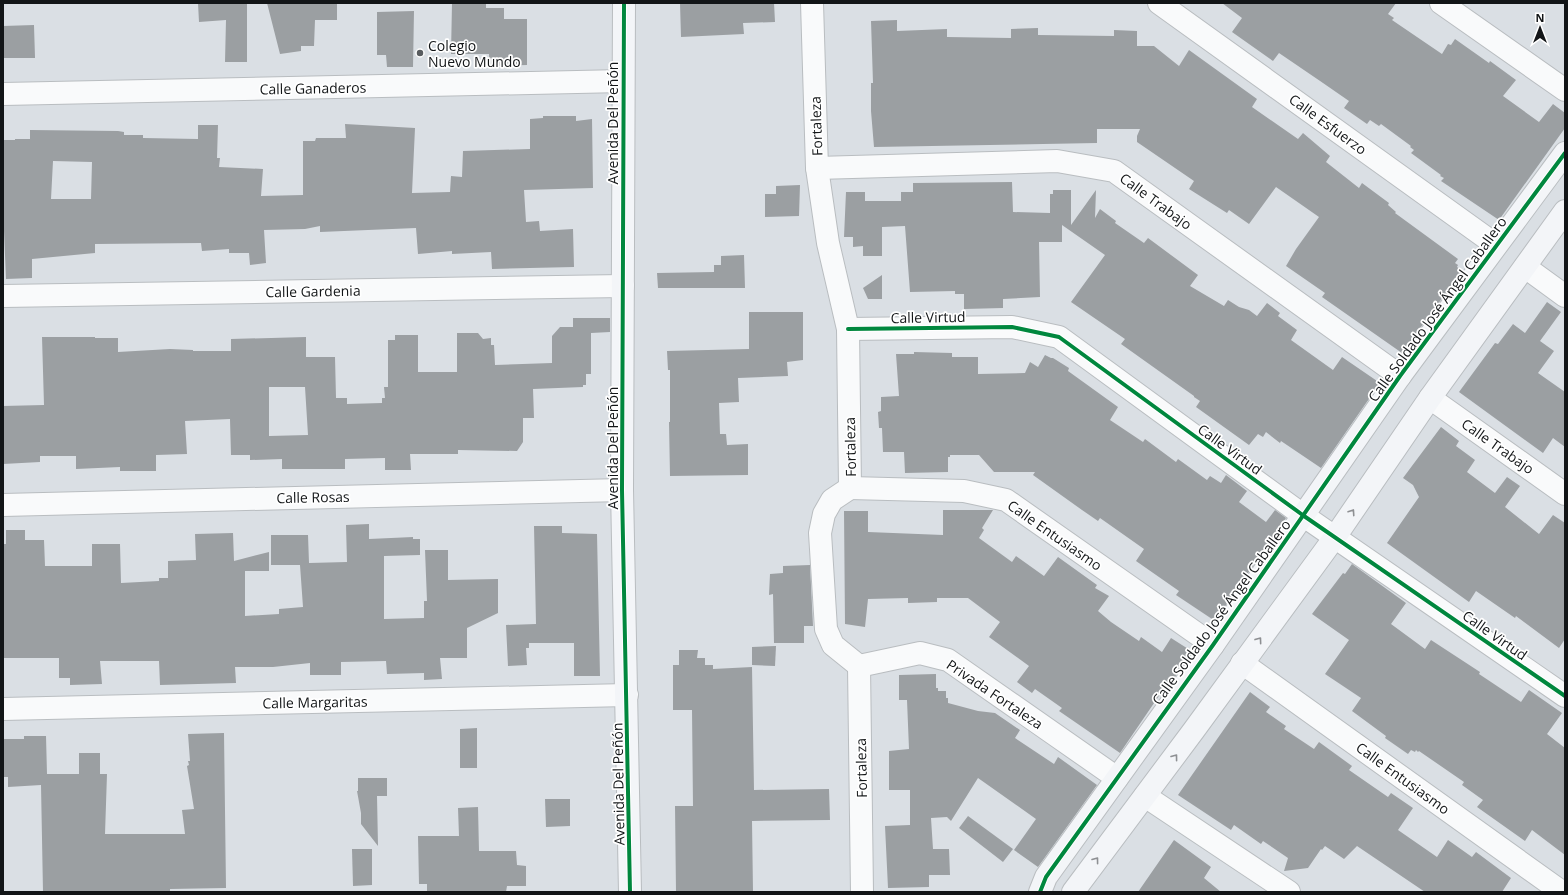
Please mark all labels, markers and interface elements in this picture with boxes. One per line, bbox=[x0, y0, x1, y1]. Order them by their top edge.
north arrow bbox=[1520, 8, 1560, 48]
text: N bbox=[1536, 10, 1544, 25]
place label: Colegio Nuevo Mundo bbox=[428, 36, 521, 71]
marker: Colegio Nuevo Mundo bbox=[415, 48, 425, 58]
street label: Avenida Del Peñón bbox=[603, 62, 622, 184]
street label: Calle Ganaderos bbox=[259, 78, 367, 98]
street label: Calle Esfuerzo bbox=[1285, 89, 1371, 159]
street label: Fortaleza bbox=[805, 96, 827, 156]
street label: Calle Trabajo bbox=[1116, 168, 1196, 234]
street label: Calle Soldado José Ángel Caballero bbox=[1363, 213, 1511, 405]
street label: Calle Gardenia bbox=[265, 281, 361, 301]
street label: Calle Virtud bbox=[890, 307, 966, 327]
street label: Avenida Del Peñón bbox=[603, 387, 622, 509]
street label: Calle Trabajo bbox=[1458, 414, 1538, 478]
street label: Fortaleza bbox=[840, 417, 860, 477]
street label: Calle Virtud bbox=[1194, 419, 1266, 479]
street label: Calle Rosas bbox=[276, 487, 350, 507]
street label: Calle Entusiasmo bbox=[1004, 495, 1106, 575]
one-way arrow bbox=[1347, 510, 1354, 517]
street label: Calle Soldado José Ángel Caballero bbox=[1147, 516, 1295, 708]
street label: Calle Virtud bbox=[1459, 606, 1531, 664]
one-way arrow bbox=[1254, 637, 1262, 644]
street label: Privada Fortaleza bbox=[943, 655, 1047, 733]
street label: Calle Margaritas bbox=[262, 692, 368, 712]
street label: Avenida Del Peñón bbox=[607, 722, 629, 846]
street label: Fortaleza bbox=[851, 738, 871, 798]
street label: Calle Entusiasmo bbox=[1352, 738, 1454, 818]
one-way arrow bbox=[1170, 754, 1177, 761]
one-way arrow bbox=[1091, 858, 1098, 865]

